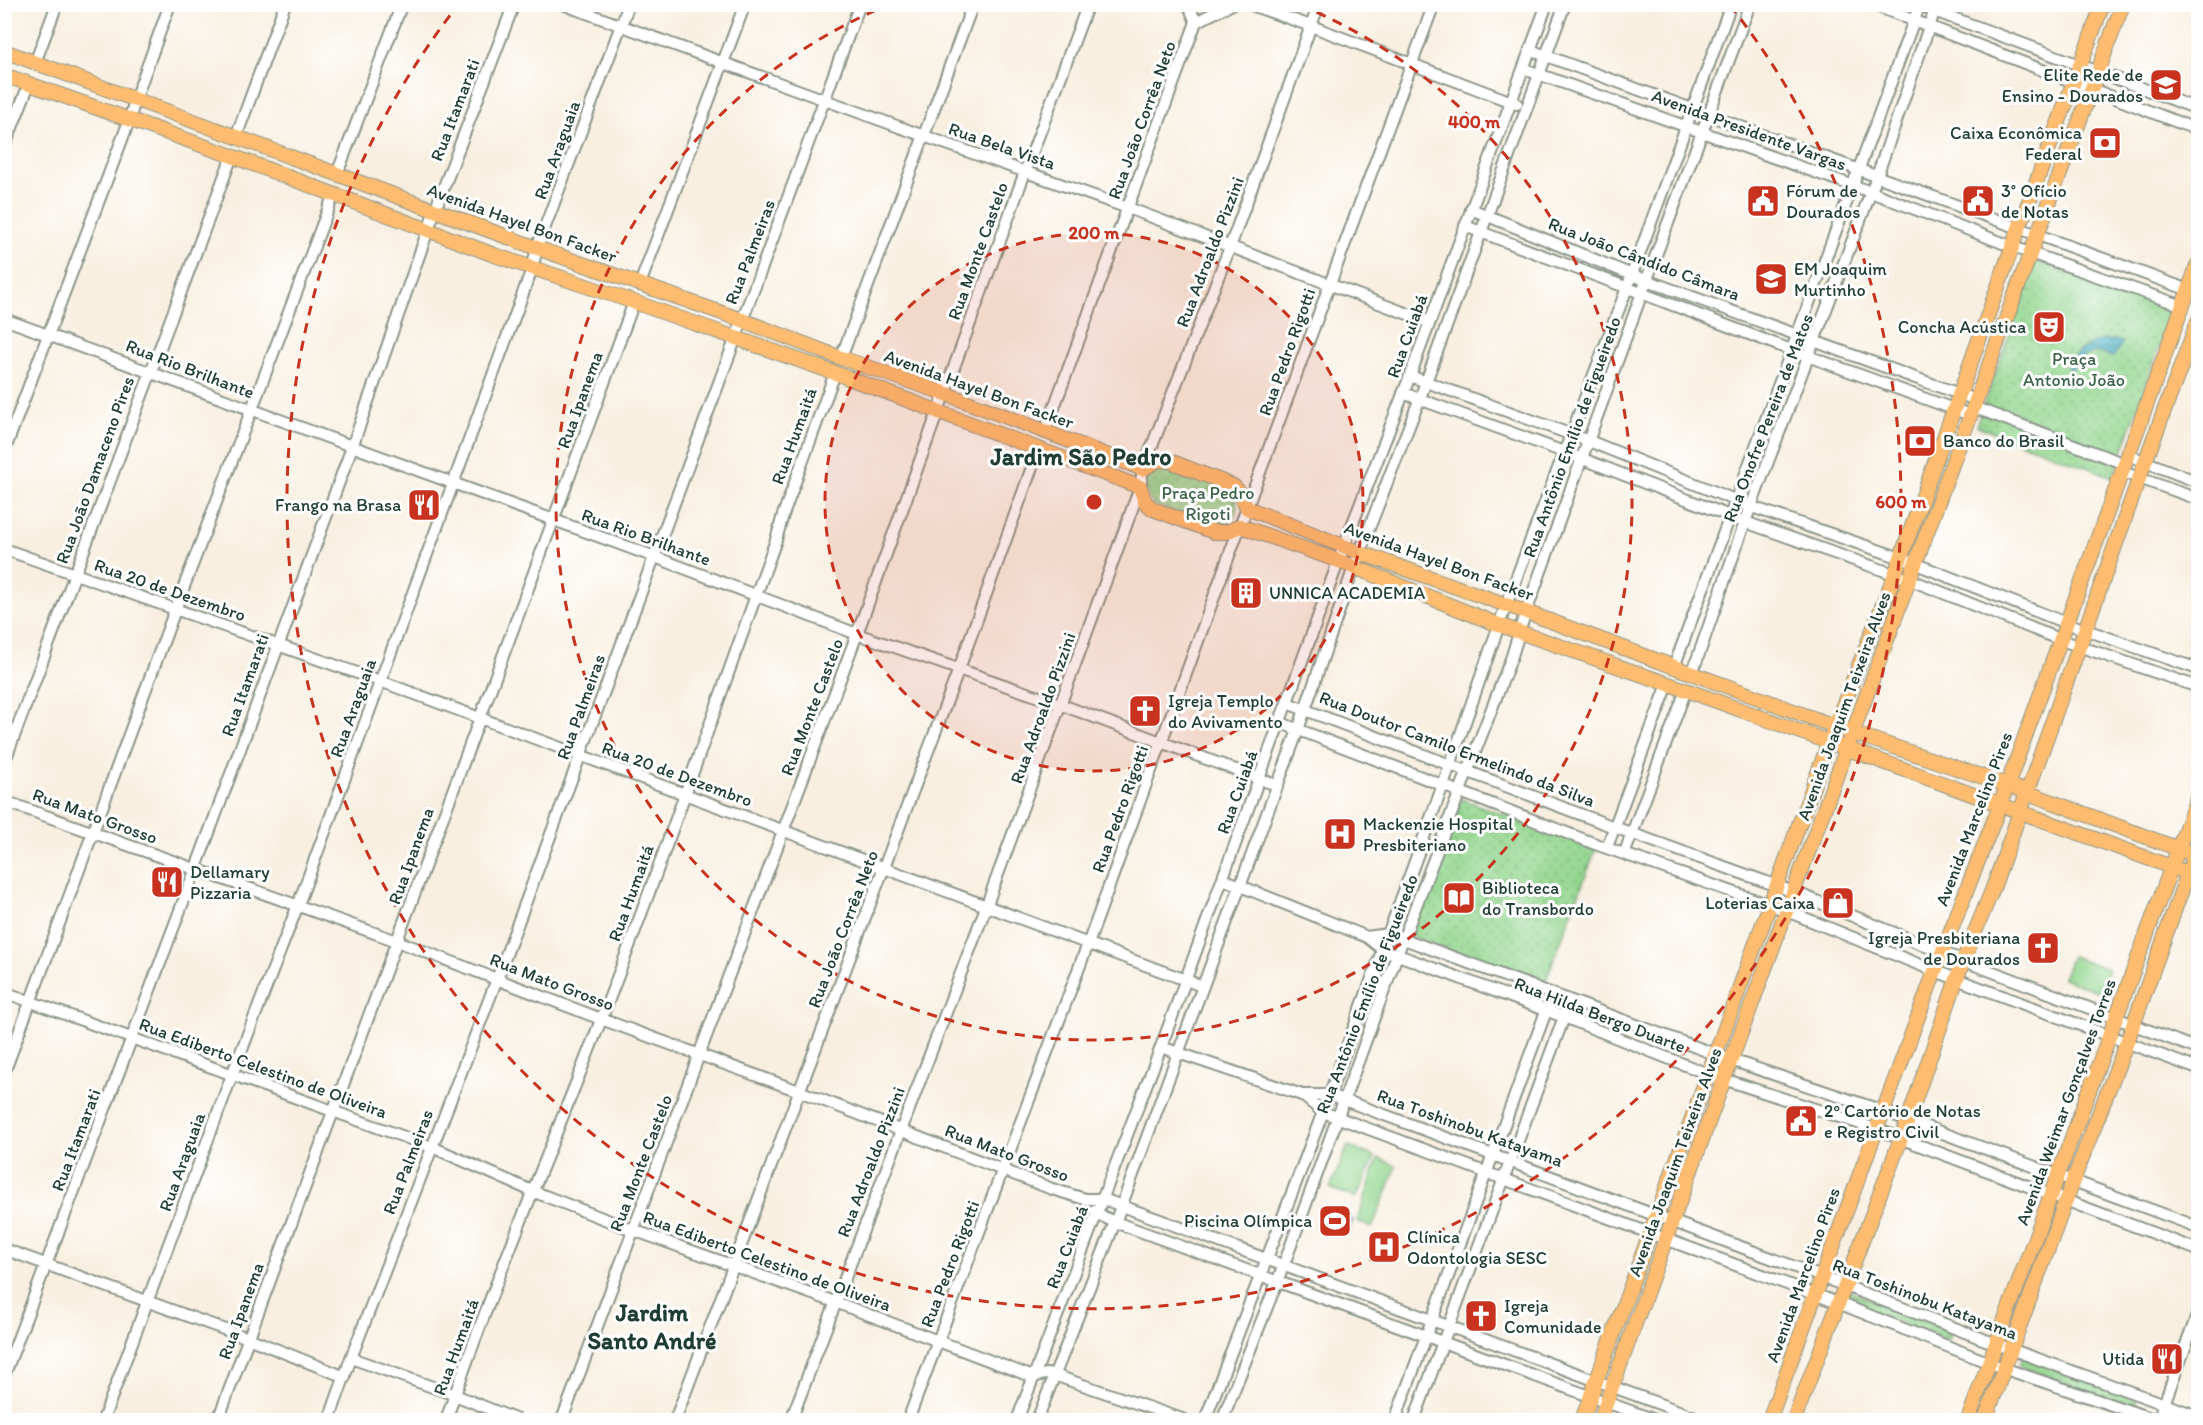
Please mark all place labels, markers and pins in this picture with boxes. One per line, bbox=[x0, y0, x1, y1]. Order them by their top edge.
place label: Elite Rede de Ensino - Dourados bbox=[2002, 64, 2143, 107]
school or university icon: Elite Rede de Ensino - Dourados bbox=[2148, 67, 2184, 103]
place label: Caixa Econômica Federal bbox=[1950, 122, 2083, 165]
bank icon: Caixa Econômica Federal bbox=[2087, 125, 2123, 161]
place label: Fórum de Dourados bbox=[1786, 180, 1860, 223]
place label: 3° Ofício de Notas bbox=[2001, 180, 2069, 223]
public building icon: Fórum de Dourados bbox=[1745, 183, 1781, 219]
public building icon: 3° Ofício de Notas bbox=[1960, 183, 1996, 219]
place label: EM Joaquim Murtinho bbox=[1794, 258, 1887, 301]
school or university icon: EM Joaquim Murtinho bbox=[1753, 261, 1789, 297]
theatre icon: Concha Acústica bbox=[2031, 309, 2067, 345]
place label: Concha Acústica bbox=[1898, 316, 2026, 338]
bank icon: Banco do Brasil bbox=[1902, 423, 1938, 459]
place label: Banco do Brasil bbox=[1943, 430, 2064, 452]
restaurant icon: Frango na Brasa bbox=[406, 487, 442, 523]
centre of rings bbox=[1084, 492, 1104, 512]
place label: Frango na Brasa bbox=[275, 494, 401, 516]
building icon: UNNICA ACADEMIA bbox=[1228, 575, 1264, 611]
place label: UNNICA ACADEMIA bbox=[1269, 582, 1426, 604]
place label: Igreja Templo do Avivamento bbox=[1168, 690, 1283, 733]
church icon: Igreja Templo do Avivamento bbox=[1127, 693, 1163, 729]
place label: Mackenzie Hospital Presbiteriano bbox=[1363, 813, 1513, 856]
hospital icon: Mackenzie Hospital Presbiteriano bbox=[1322, 816, 1358, 852]
place label: Dellamary Pizzaria bbox=[190, 861, 270, 904]
restaurant icon: Dellamary Pizzaria bbox=[149, 864, 185, 900]
place label: Biblioteca do Transbordo bbox=[1482, 877, 1594, 920]
library icon: Biblioteca do Transbordo bbox=[1441, 880, 1477, 916]
shop icon: Loterias Caixa bbox=[1820, 885, 1856, 921]
place label: Loterias Caixa bbox=[1705, 892, 1816, 914]
place label: Igreja Presbiteriana de Dourados bbox=[1868, 927, 2020, 970]
church icon: Igreja Presbiteriana de Dourados bbox=[2025, 930, 2061, 966]
place label: 2º Cartório de Notas e Registro Civil bbox=[1824, 1100, 1981, 1143]
public building icon: 2º Cartório de Notas e Registro Civil bbox=[1783, 1103, 1819, 1139]
sports icon: Piscina Olímpica bbox=[1317, 1203, 1353, 1239]
place label: Piscina Olímpica bbox=[1184, 1210, 1312, 1232]
place label: Clínica Odontologia SESC bbox=[1407, 1226, 1547, 1269]
hospital icon: Clínica Odontologia SESC bbox=[1366, 1229, 1402, 1265]
place label: Igreja Comunidade bbox=[1504, 1295, 1602, 1338]
church icon: Igreja Comunidade bbox=[1463, 1298, 1499, 1334]
restaurant icon: Utida bbox=[2149, 1341, 2185, 1377]
place label: Utida bbox=[2102, 1348, 2144, 1370]

